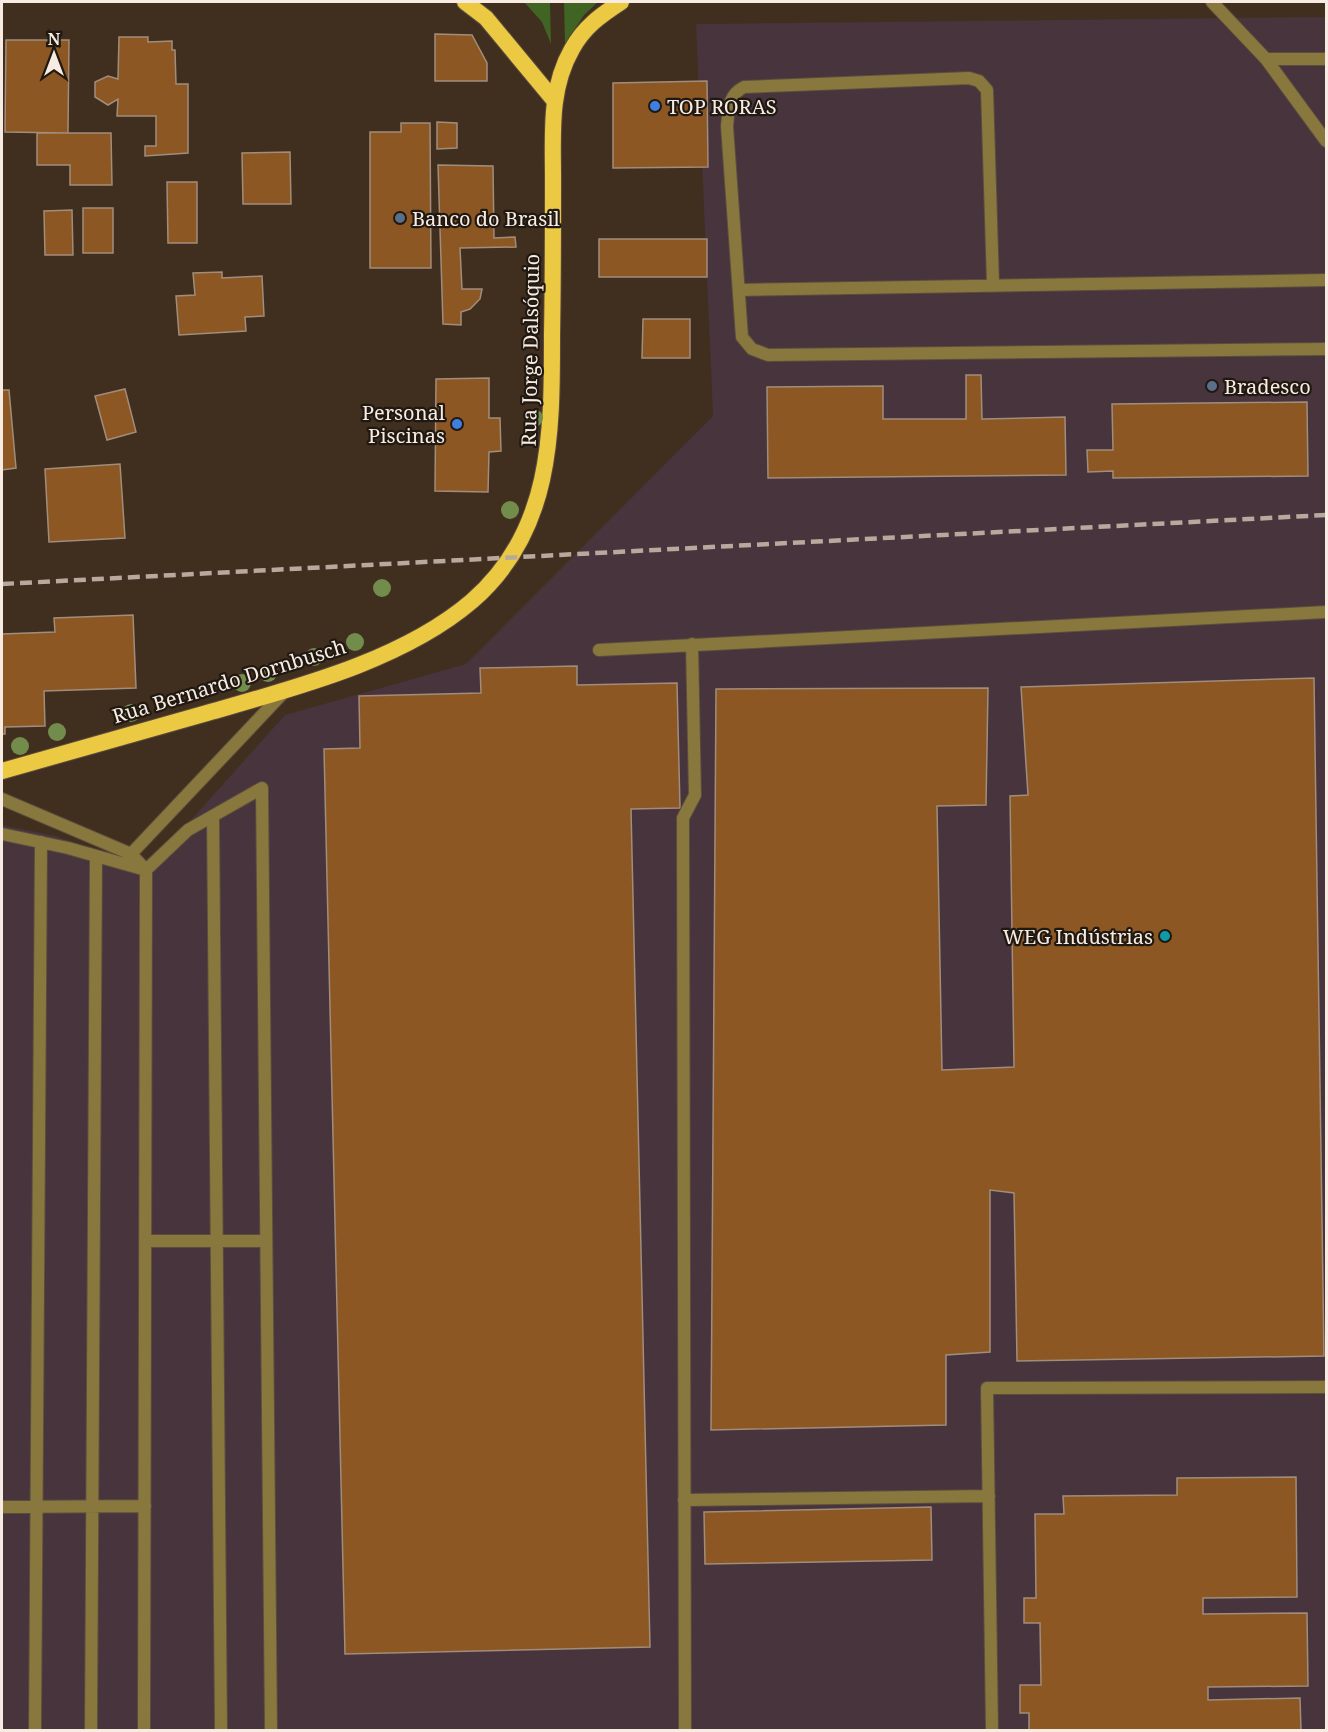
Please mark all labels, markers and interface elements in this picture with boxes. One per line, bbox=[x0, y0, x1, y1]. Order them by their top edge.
north arrow bbox=[24, 24, 84, 84]
text: N bbox=[48, 28, 61, 50]
place label: TOP RORAS bbox=[667, 93, 777, 120]
marker: TOP RORAS bbox=[648, 99, 662, 113]
place label: Banco do Brasil bbox=[412, 205, 560, 232]
marker: Banco do Brasil bbox=[393, 211, 407, 225]
street label: Rua Jorge Dalsóquio bbox=[515, 254, 545, 446]
place label: Bradesco bbox=[1224, 373, 1311, 400]
marker: Bradesco bbox=[1205, 379, 1219, 393]
place label: Personal Piscinas bbox=[362, 399, 445, 449]
marker: Personal Piscinas bbox=[450, 417, 464, 431]
street label: Rua Bernardo Dornbusch bbox=[109, 632, 349, 729]
place label: WEG Indústrias bbox=[1003, 923, 1153, 950]
marker: WEG Indústrias bbox=[1158, 929, 1172, 943]

